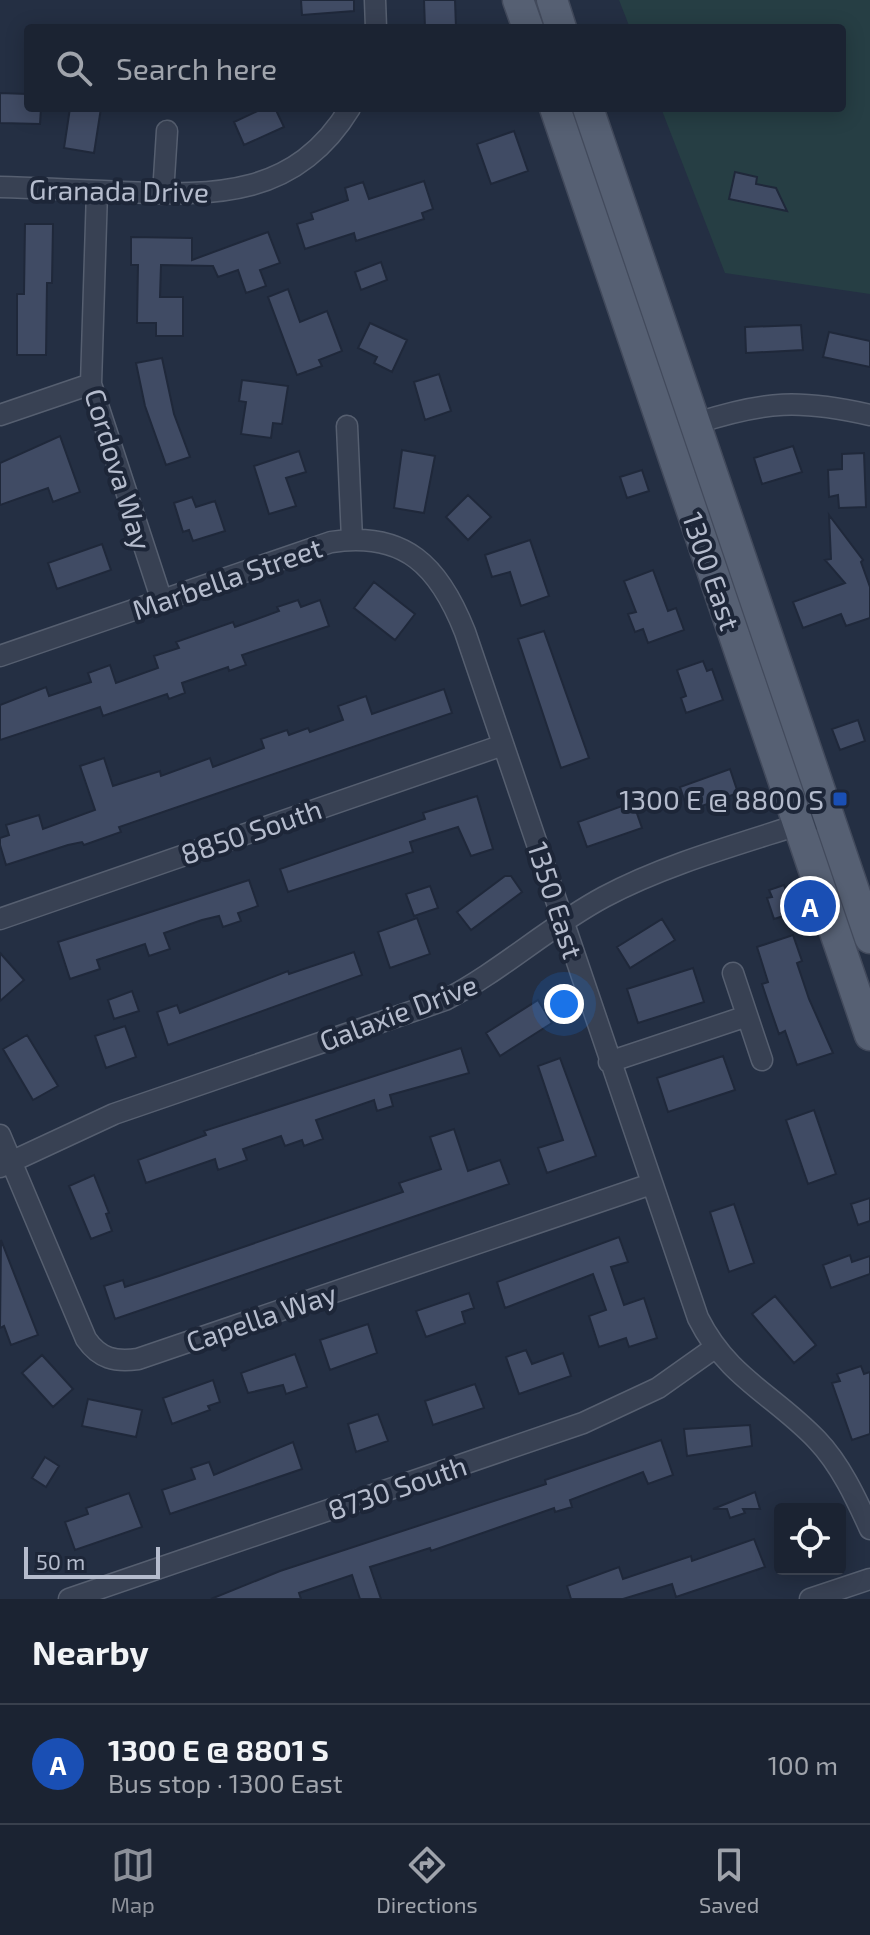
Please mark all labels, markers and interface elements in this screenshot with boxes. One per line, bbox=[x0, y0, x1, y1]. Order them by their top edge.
search box bbox=[24, 24, 846, 112]
icon: search bbox=[52, 46, 96, 90]
text: Search here bbox=[116, 50, 277, 86]
street label: Granada Drive bbox=[29, 171, 209, 209]
street label: Cordova Way bbox=[78, 384, 160, 554]
street label: 1300 East bbox=[676, 507, 748, 635]
street label: Marbella Street bbox=[128, 530, 326, 626]
place label: 1300 E @ 8800 S bbox=[619, 782, 824, 816]
marker: 1300 E @ 8800 S bbox=[831, 790, 849, 808]
street label: 8850 South bbox=[176, 791, 326, 871]
street label: 1350 East bbox=[521, 837, 591, 963]
pin: A bbox=[784, 876, 836, 936]
street label: Galaxie Drive bbox=[314, 966, 482, 1058]
your location bbox=[544, 984, 584, 1024]
street label: Capella Way bbox=[181, 1275, 341, 1359]
street label: 8730 South bbox=[323, 1447, 471, 1527]
map controls bbox=[774, 1503, 846, 1575]
button: locate bbox=[774, 1503, 846, 1575]
scale bar bbox=[24, 1543, 160, 1579]
text: 50 m bbox=[36, 1548, 85, 1574]
text: Nearby bbox=[32, 1631, 149, 1672]
text: 1300 E @ 8801 S bbox=[108, 1731, 329, 1767]
text: A bbox=[50, 1749, 66, 1780]
text: 100 m bbox=[768, 1749, 838, 1780]
text: Bus stop · 1300 East bbox=[108, 1767, 343, 1798]
tab: Map bbox=[111, 1843, 155, 1917]
tab: Directions bbox=[376, 1843, 478, 1917]
tab: Saved bbox=[699, 1843, 759, 1917]

